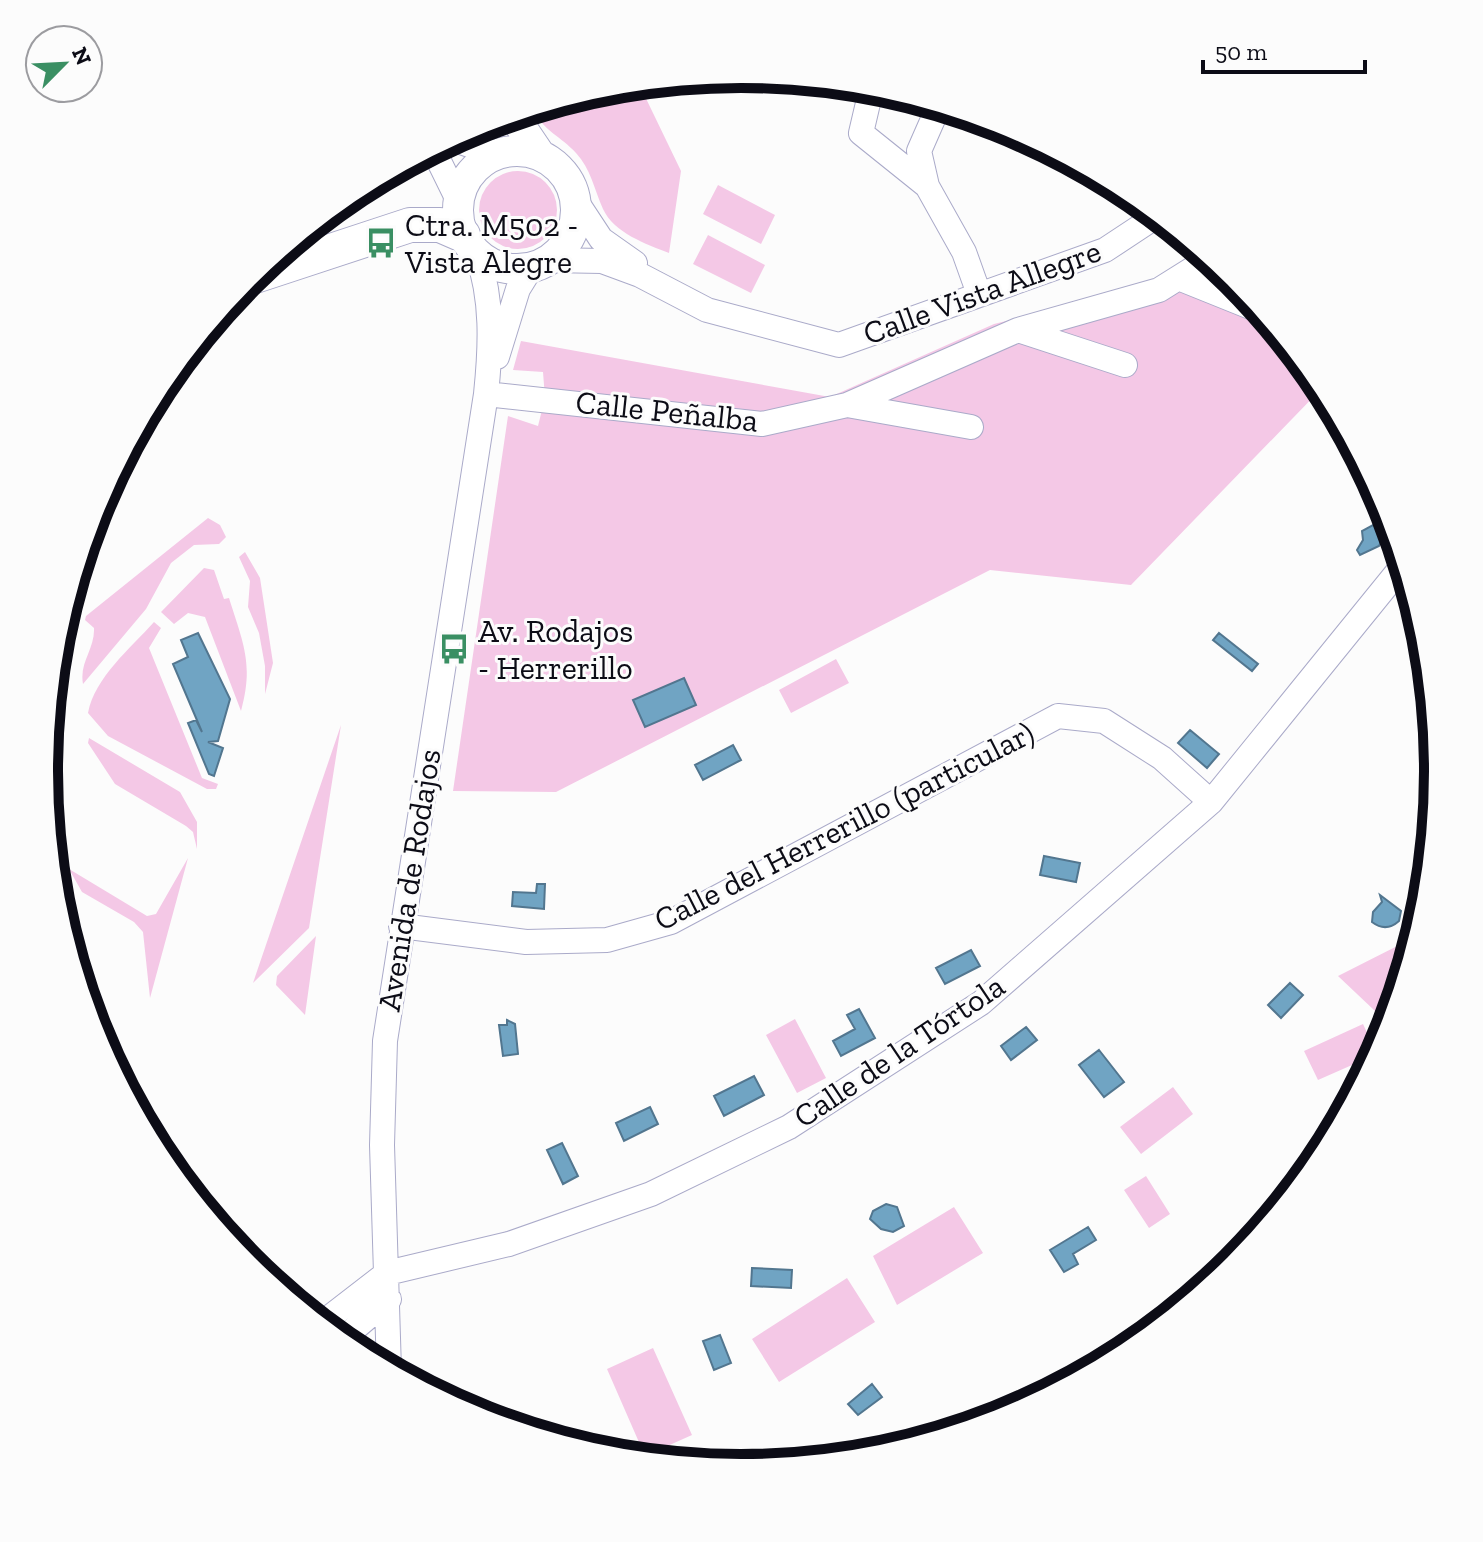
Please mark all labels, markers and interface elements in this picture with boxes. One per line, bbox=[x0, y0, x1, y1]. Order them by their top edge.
north arrow bbox=[24, 24, 104, 104]
scale bar bbox=[1203, 24, 1365, 74]
text: 50 m bbox=[1215, 37, 1268, 66]
text: N bbox=[66, 43, 98, 69]
place label: Ctra. M502 - Vista Alegre bbox=[404, 206, 578, 281]
bus stop icon: Ctra. M502 - Vista Alegre bbox=[364, 226, 398, 260]
street label: Calle Vista Allegre bbox=[858, 231, 1106, 353]
street label: Calle Peñalba bbox=[574, 383, 760, 439]
place label: Av. Rodajos - Herrerillo bbox=[478, 612, 633, 687]
bus stop icon: Av. Rodajos - Herrerillo bbox=[437, 632, 471, 666]
street label: Calle del Herrerillo (particular) bbox=[648, 713, 1040, 939]
street label: Avenida de Rodajos bbox=[370, 746, 448, 1014]
street label: Calle de la Tórtola bbox=[786, 966, 1012, 1136]

